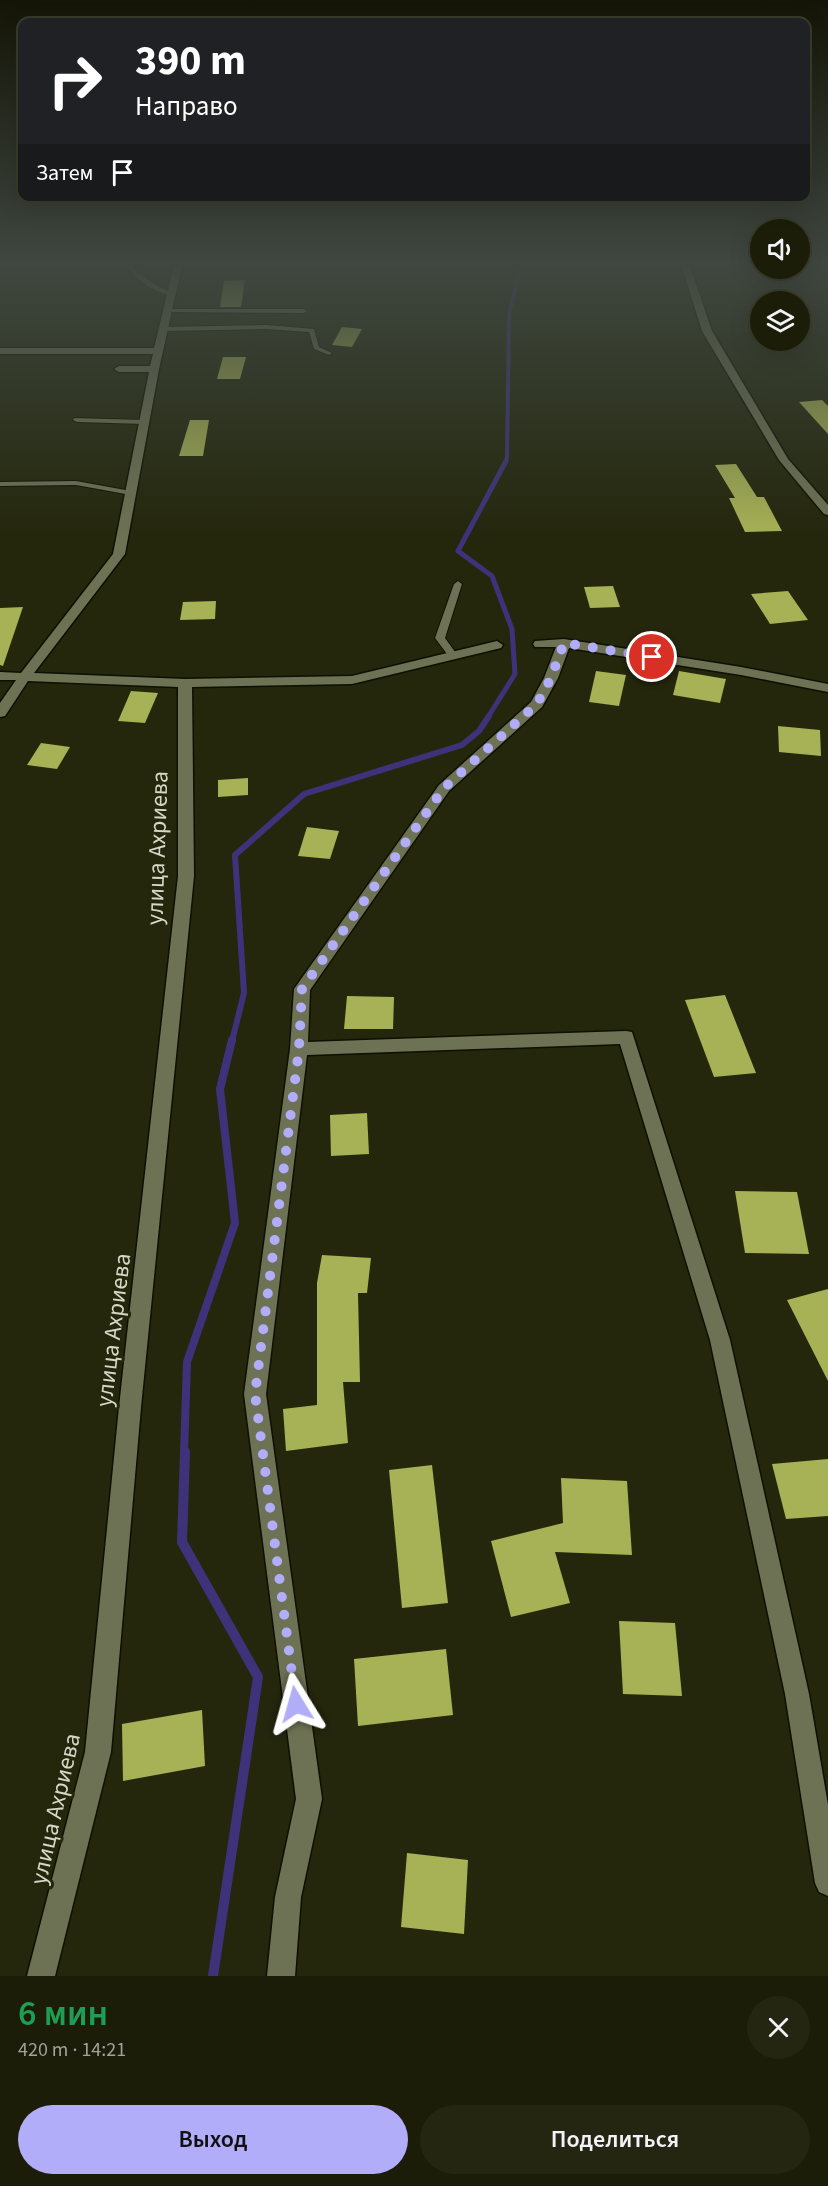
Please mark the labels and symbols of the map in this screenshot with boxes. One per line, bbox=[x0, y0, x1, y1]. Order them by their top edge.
pin bbox=[626, 631, 677, 682]
street label: улица Ахриева bbox=[137, 770, 178, 926]
street label: улица Ахриева bbox=[87, 1251, 140, 1409]
position arrow bbox=[264, 1672, 328, 1736]
street label: улица Ахриева bbox=[21, 1730, 90, 1888]

